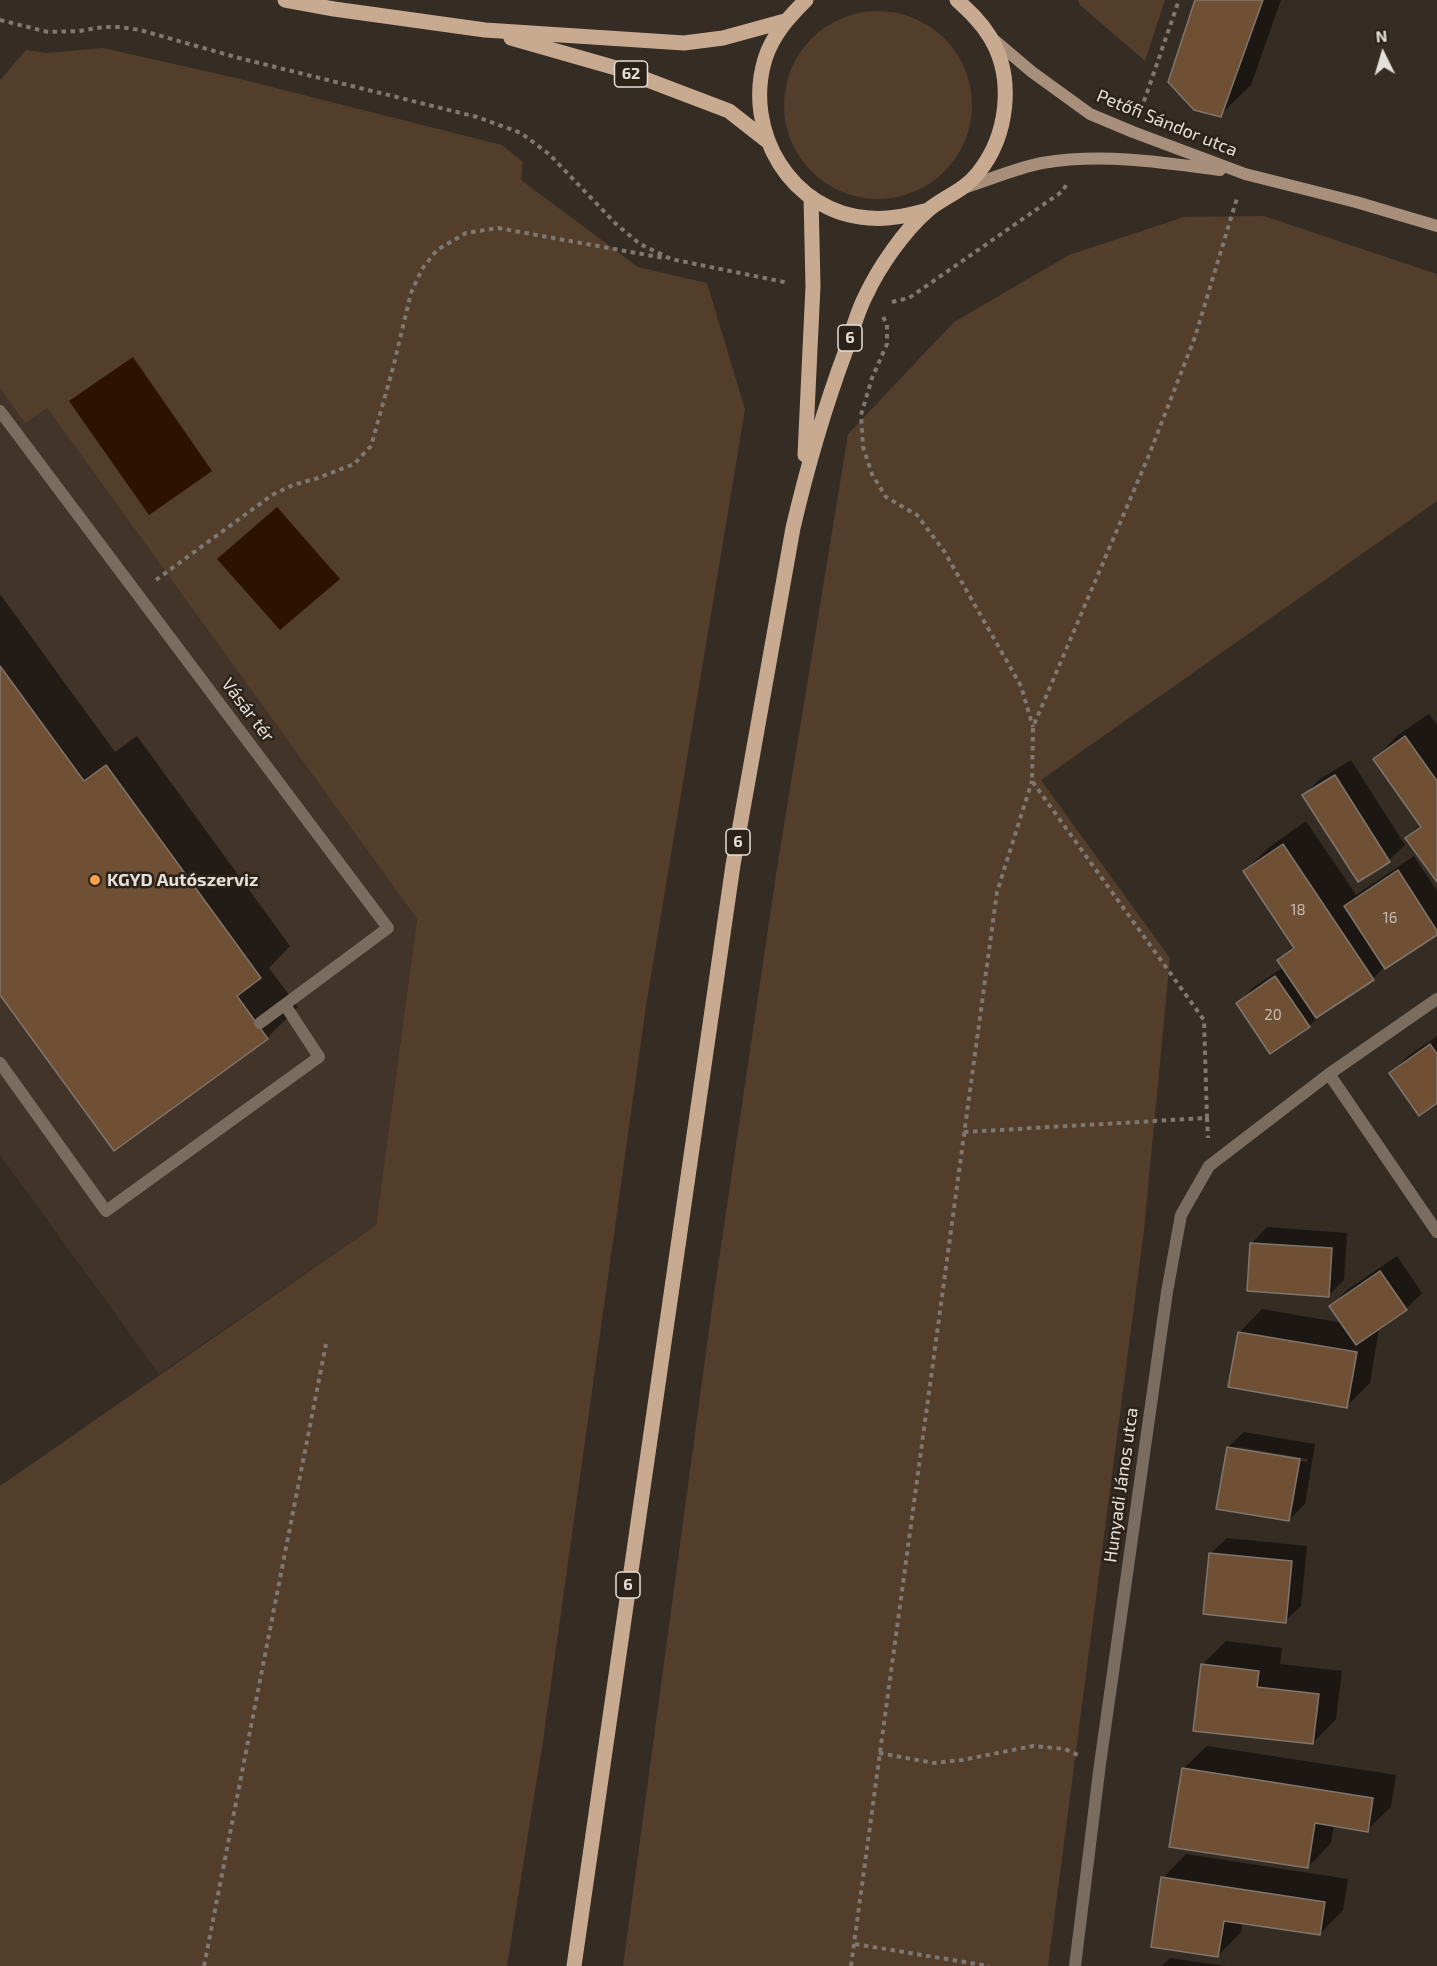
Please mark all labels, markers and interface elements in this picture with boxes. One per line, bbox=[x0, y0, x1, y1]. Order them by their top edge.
north arrow bbox=[1353, 24, 1413, 84]
text: N bbox=[1375, 26, 1388, 46]
road number: 62 bbox=[614, 61, 648, 87]
street label: Petőfi Sándor utca bbox=[1093, 85, 1241, 161]
road number: 6 bbox=[838, 325, 862, 351]
street label: Vásár tér bbox=[217, 674, 279, 746]
road number: 6 bbox=[726, 829, 750, 855]
place label: KGYD Autószerviz bbox=[107, 869, 259, 891]
marker: KGYD Autószerviz bbox=[88, 873, 102, 887]
house number: 18 bbox=[1290, 901, 1306, 919]
house number: 16 bbox=[1383, 909, 1397, 927]
house number: 20 bbox=[1264, 1006, 1282, 1024]
street label: Hunyadi János utca bbox=[1099, 1406, 1143, 1564]
road number: 6 bbox=[616, 1572, 640, 1598]

